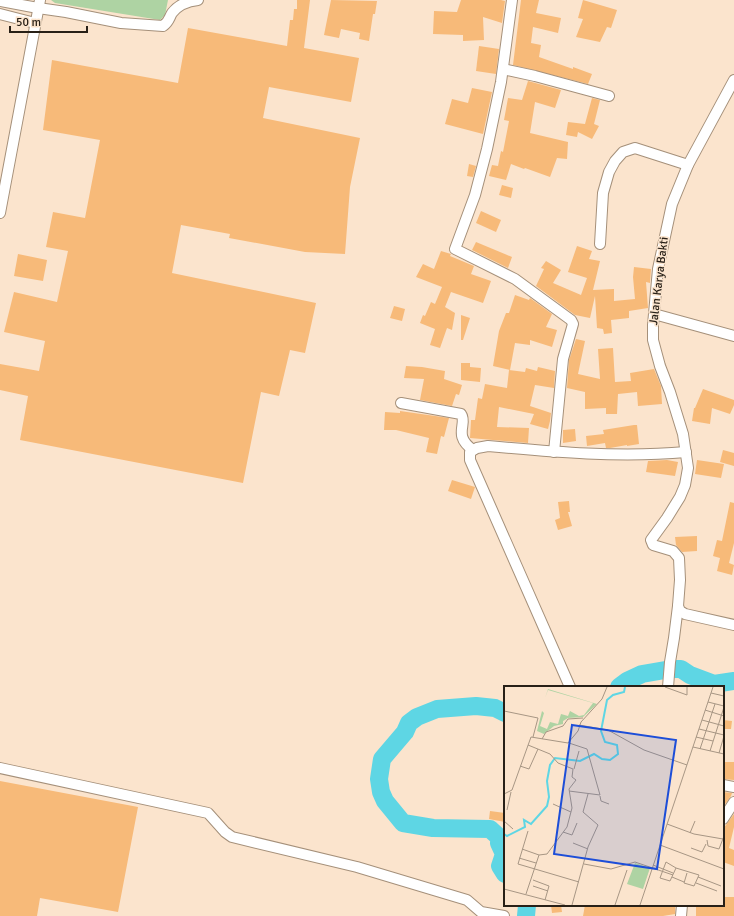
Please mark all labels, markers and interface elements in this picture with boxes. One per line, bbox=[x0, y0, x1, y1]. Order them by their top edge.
scale bar bbox=[10, 8, 87, 34]
text: 50 m bbox=[16, 15, 41, 30]
street label: Jalan Karya Bakti bbox=[646, 236, 672, 326]
inset map bbox=[504, 686, 724, 906]

